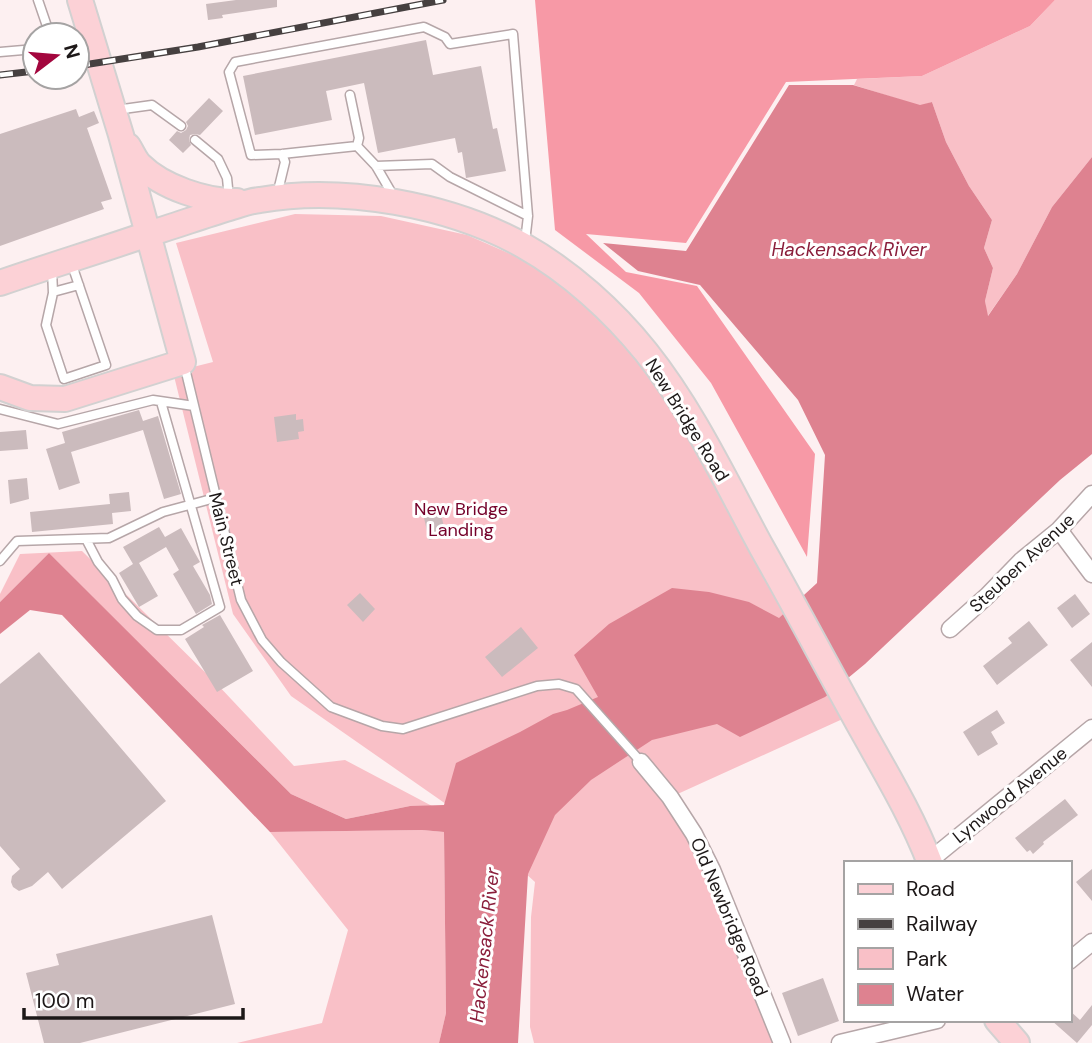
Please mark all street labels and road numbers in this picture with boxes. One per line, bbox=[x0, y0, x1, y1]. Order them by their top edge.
street label: New Bridge Road bbox=[640, 354, 734, 486]
street label: Main Street bbox=[203, 490, 249, 588]
street label: Steuben Avenue bbox=[964, 508, 1080, 618]
street label: Lynwood Avenue bbox=[948, 741, 1072, 849]
street label: Old Newbridge Road bbox=[685, 834, 773, 1000]

